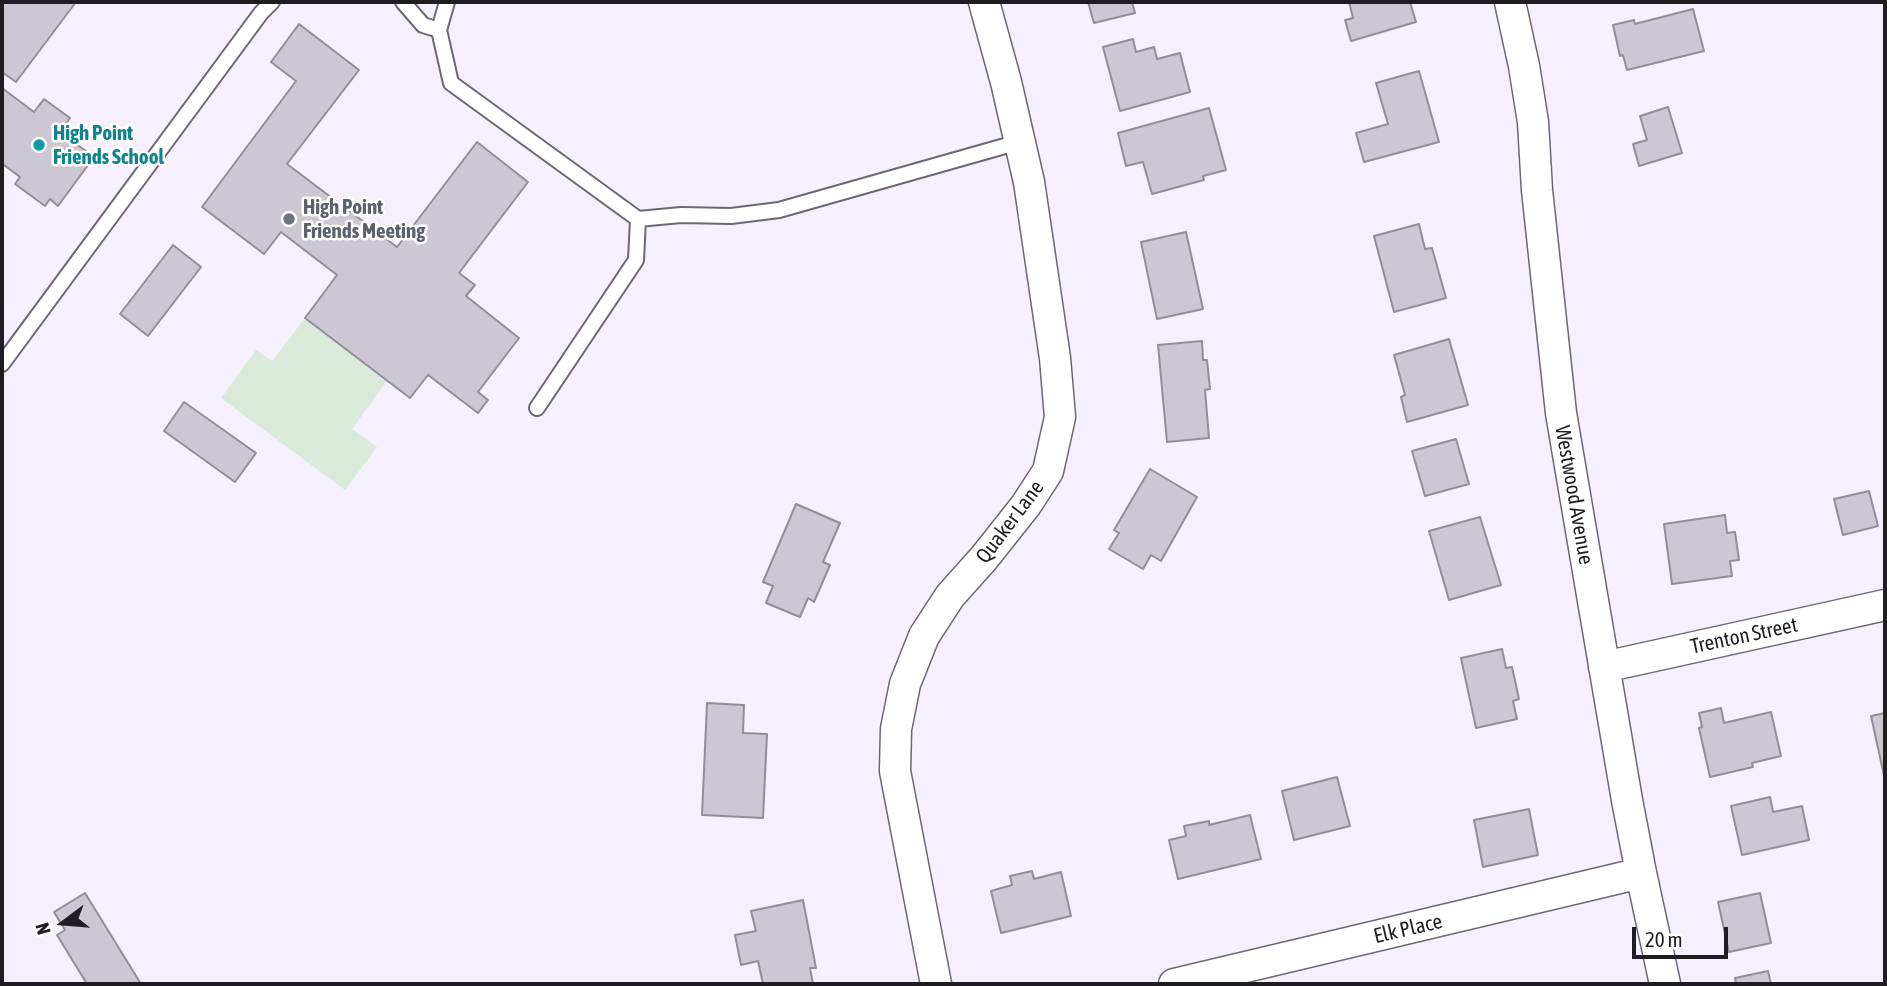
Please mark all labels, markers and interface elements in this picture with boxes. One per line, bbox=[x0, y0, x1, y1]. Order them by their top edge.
place label: High Point Friends School bbox=[53, 120, 164, 170]
marker: High Point Friends School bbox=[31, 137, 47, 153]
place label: High Point Friends Meeting bbox=[303, 194, 425, 244]
marker: High Point Friends Meeting bbox=[281, 211, 297, 227]
street label: Westwood Avenue bbox=[1549, 424, 1599, 566]
street label: Quaker Lane bbox=[971, 476, 1049, 568]
street label: Trenton Street bbox=[1688, 612, 1800, 660]
north arrow bbox=[28, 888, 98, 958]
street label: Elk Place bbox=[1371, 909, 1445, 949]
scale bar bbox=[1635, 912, 1731, 956]
text: N bbox=[31, 920, 55, 937]
text: 20 m bbox=[1645, 927, 1683, 951]

